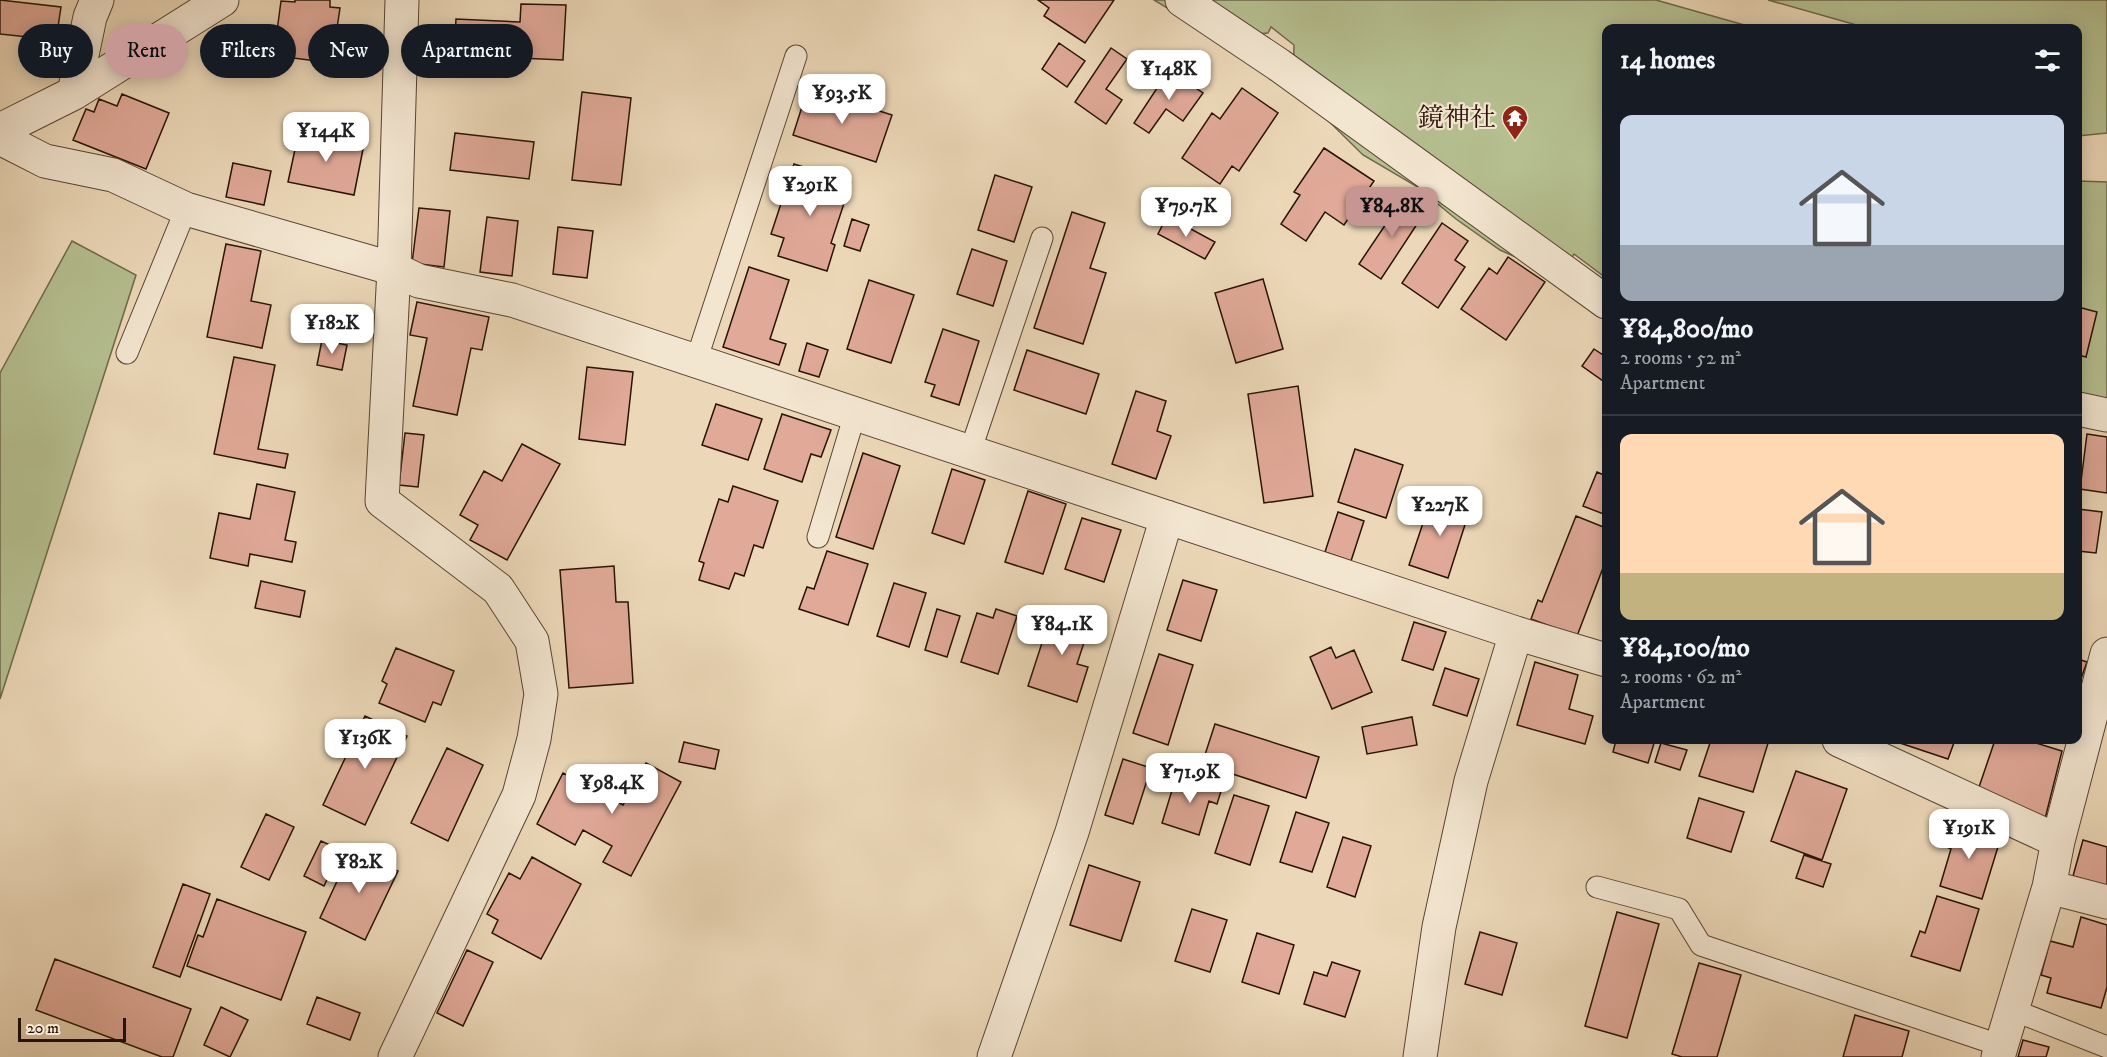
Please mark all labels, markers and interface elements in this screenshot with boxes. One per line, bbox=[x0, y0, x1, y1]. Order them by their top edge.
chip: Buy bbox=[18, 24, 93, 78]
chip: Rent bbox=[105, 24, 188, 78]
chip: Filters bbox=[200, 24, 296, 78]
chip: New bbox=[308, 24, 389, 78]
chip: Apartment bbox=[401, 24, 533, 78]
text: 14 homes bbox=[1620, 44, 1715, 77]
icon: filters bbox=[2031, 44, 2064, 77]
pin: ¥148K bbox=[1127, 50, 1211, 101]
text: ¥148K bbox=[1141, 57, 1197, 82]
pin: ¥93.5K bbox=[793, 74, 891, 125]
text: ¥93.5K bbox=[812, 81, 872, 106]
place label: 鏡神社 bbox=[1418, 102, 1496, 135]
temple icon: 鏡神社 bbox=[1500, 103, 1530, 141]
pin: ¥144K bbox=[284, 112, 368, 163]
text: ¥144K bbox=[297, 119, 355, 144]
icon: home bbox=[1788, 154, 1896, 262]
pin: ¥291K bbox=[768, 166, 852, 217]
text: ¥291K bbox=[783, 173, 837, 198]
pin: ¥79.7K bbox=[1137, 187, 1235, 238]
pin: ¥84.8K bbox=[1343, 187, 1441, 238]
text: ¥79.7K bbox=[1155, 194, 1217, 219]
text: ¥84.8K bbox=[1360, 194, 1424, 219]
pin: ¥182K bbox=[290, 304, 374, 355]
text: ¥182K bbox=[305, 311, 359, 336]
text: ¥84,800/mo bbox=[1620, 313, 1753, 346]
text: 2 rooms · 52 m² bbox=[1620, 346, 1741, 371]
text: Apartment bbox=[1620, 371, 1705, 396]
icon: home bbox=[1788, 473, 1896, 581]
pin: ¥227K bbox=[1398, 486, 1482, 537]
text: ¥227K bbox=[1411, 493, 1469, 518]
pin: ¥84.1K bbox=[1013, 605, 1111, 656]
text: ¥84.1K bbox=[1031, 612, 1093, 637]
text: ¥84,100/mo bbox=[1620, 632, 1750, 665]
text: 2 rooms · 62 m² bbox=[1620, 665, 1742, 690]
text: Apartment bbox=[1620, 690, 1705, 715]
pin: ¥136K bbox=[323, 719, 407, 770]
text: ¥136K bbox=[339, 726, 391, 751]
pin: ¥71.9K bbox=[1141, 753, 1239, 804]
text: ¥71.9K bbox=[1160, 760, 1220, 785]
pin: ¥98.4K bbox=[563, 764, 661, 815]
text: ¥98.4K bbox=[580, 771, 644, 796]
pin: ¥191K bbox=[1927, 809, 2011, 860]
text: ¥191K bbox=[1943, 816, 1995, 841]
pin: ¥82K bbox=[323, 843, 395, 894]
text: ¥82K bbox=[335, 850, 383, 875]
scale bar bbox=[18, 1015, 126, 1042]
text: 20 m bbox=[27, 1018, 59, 1038]

